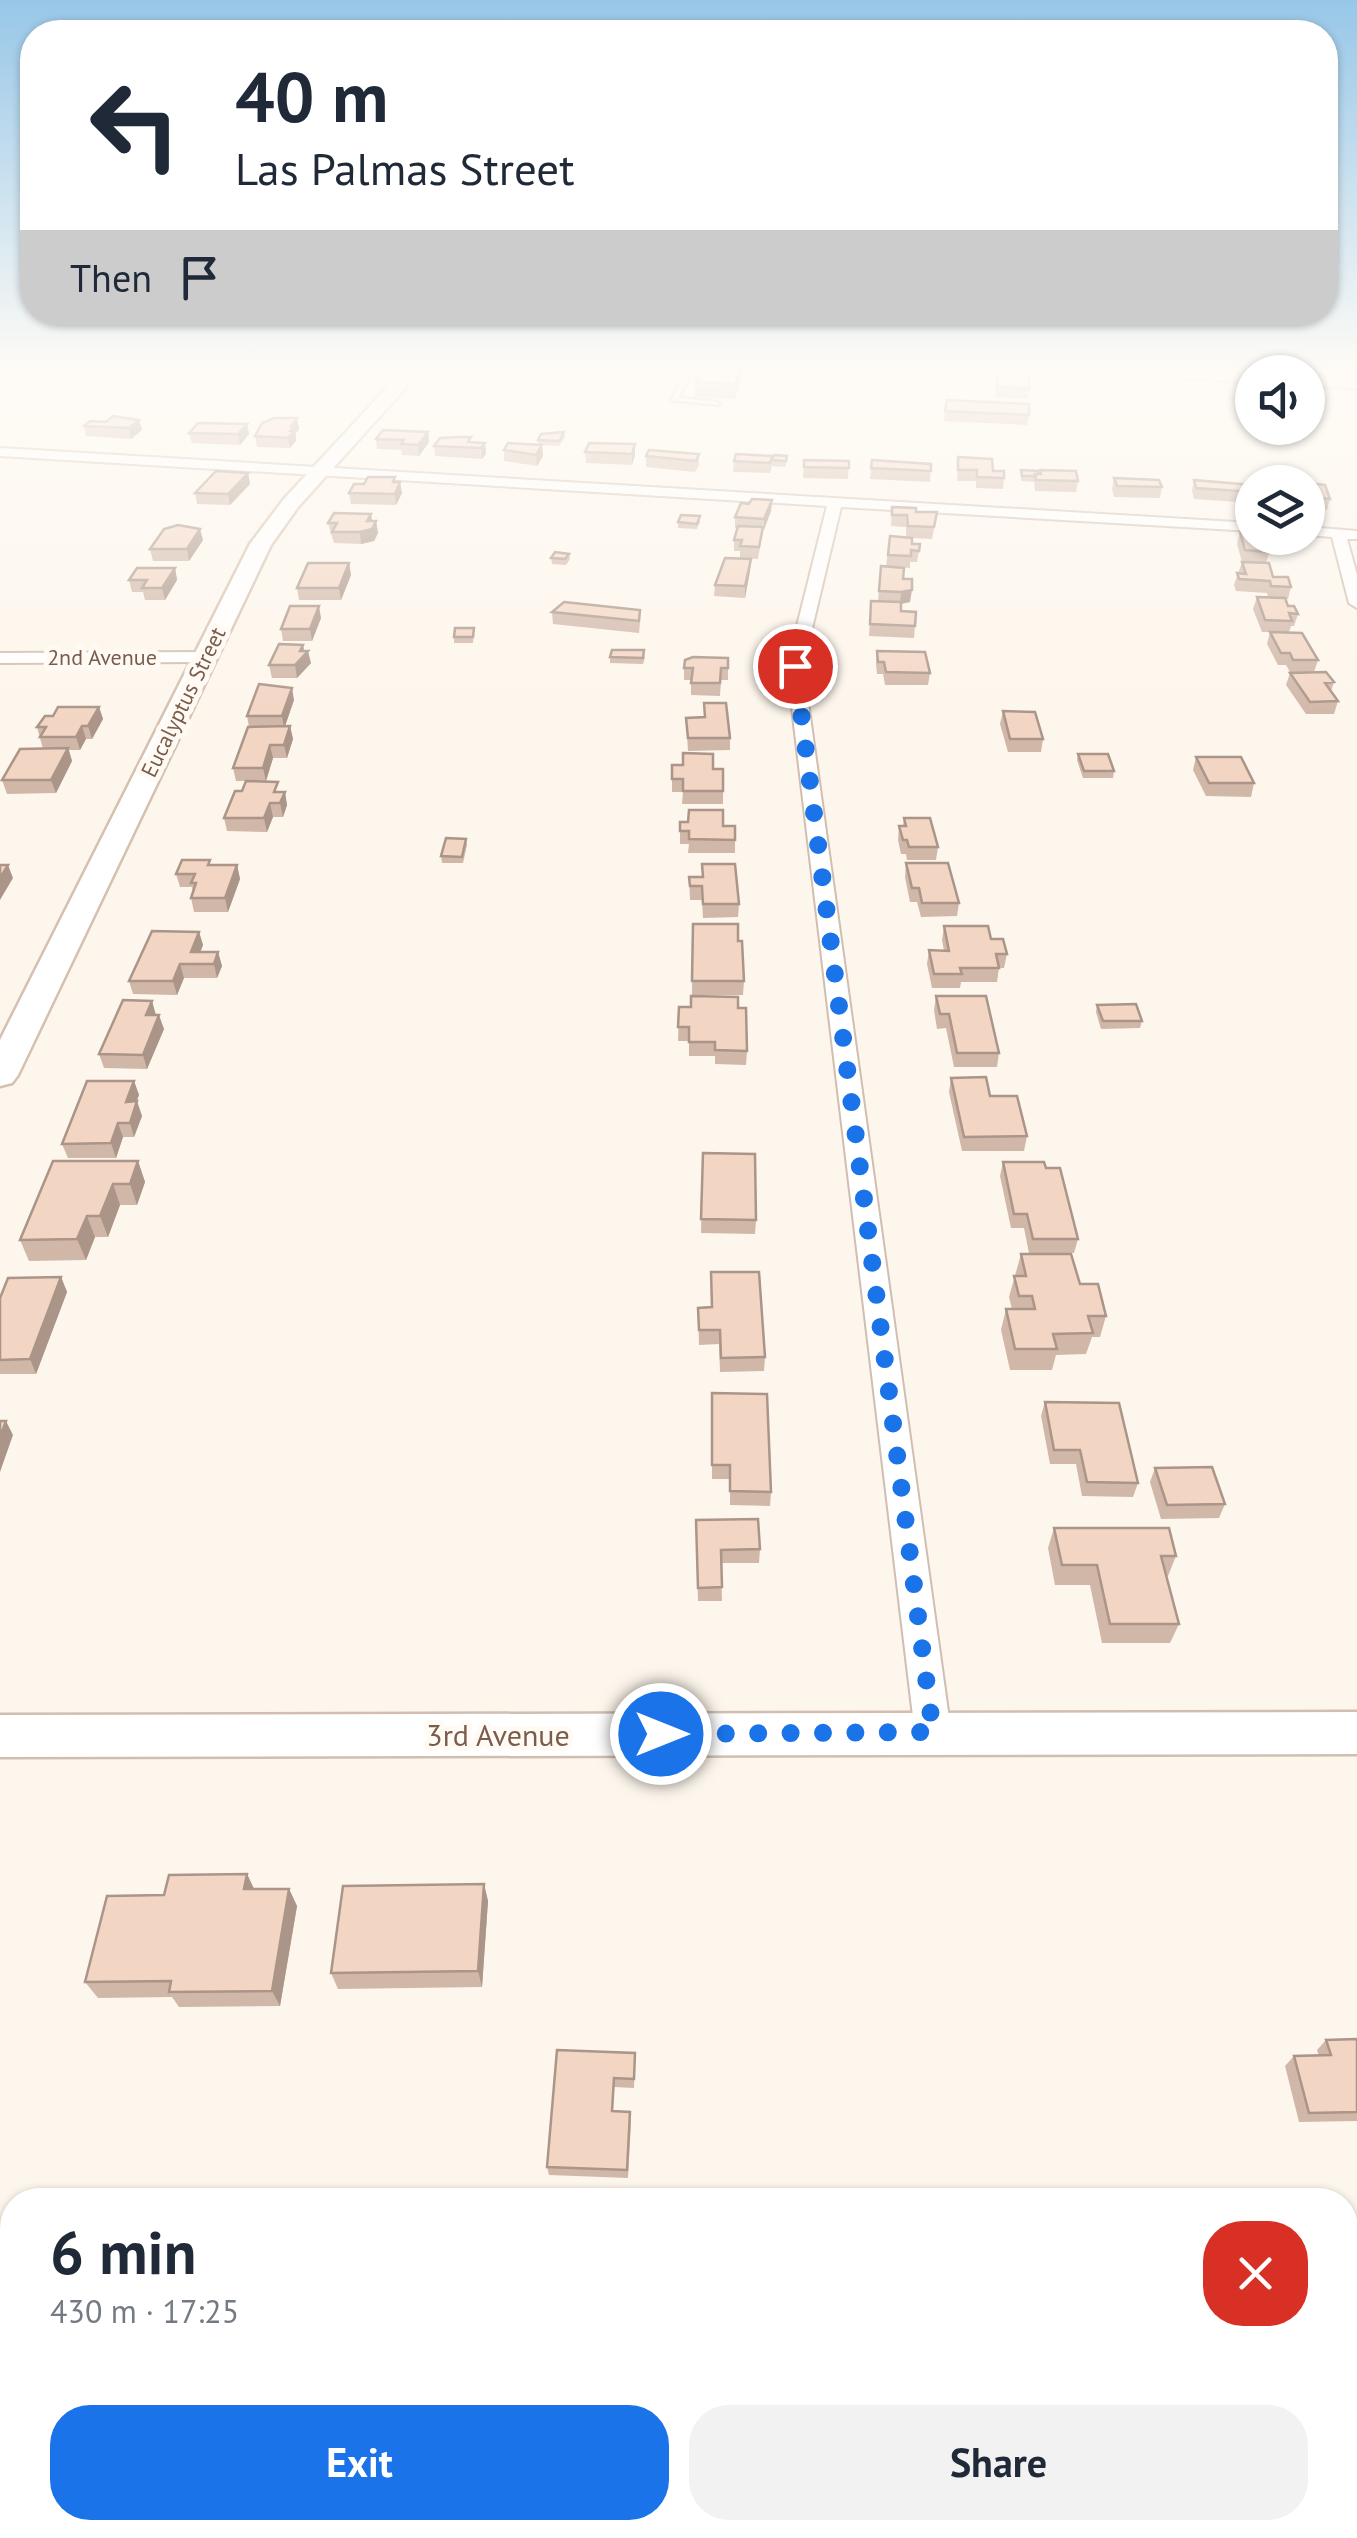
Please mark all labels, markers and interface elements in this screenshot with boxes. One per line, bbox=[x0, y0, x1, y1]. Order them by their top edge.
text: 40 m bbox=[235, 51, 388, 141]
icon: left bbox=[70, 60, 200, 190]
text: Las Palmas Street bbox=[235, 139, 574, 197]
icon: arrive bbox=[172, 250, 227, 305]
text: Then bbox=[70, 253, 152, 302]
map controls bbox=[1235, 355, 1325, 555]
button: sound bbox=[1235, 355, 1325, 445]
button: layers bbox=[1235, 465, 1325, 555]
street label: Eucalyptus Street bbox=[135, 622, 232, 782]
pin bbox=[753, 624, 838, 709]
icon: arrive bbox=[768, 639, 823, 694]
street label: 2nd Avenue bbox=[47, 643, 157, 671]
position arrow bbox=[609, 1682, 713, 1786]
street label: 3rd Avenue bbox=[426, 1715, 570, 1754]
text: 6 min bbox=[50, 2213, 196, 2291]
button: close bbox=[1203, 2221, 1308, 2326]
text: 430 m · 17:25 bbox=[50, 2290, 239, 2332]
button: Exit bbox=[50, 2405, 669, 2520]
button: Share bbox=[689, 2405, 1308, 2520]

